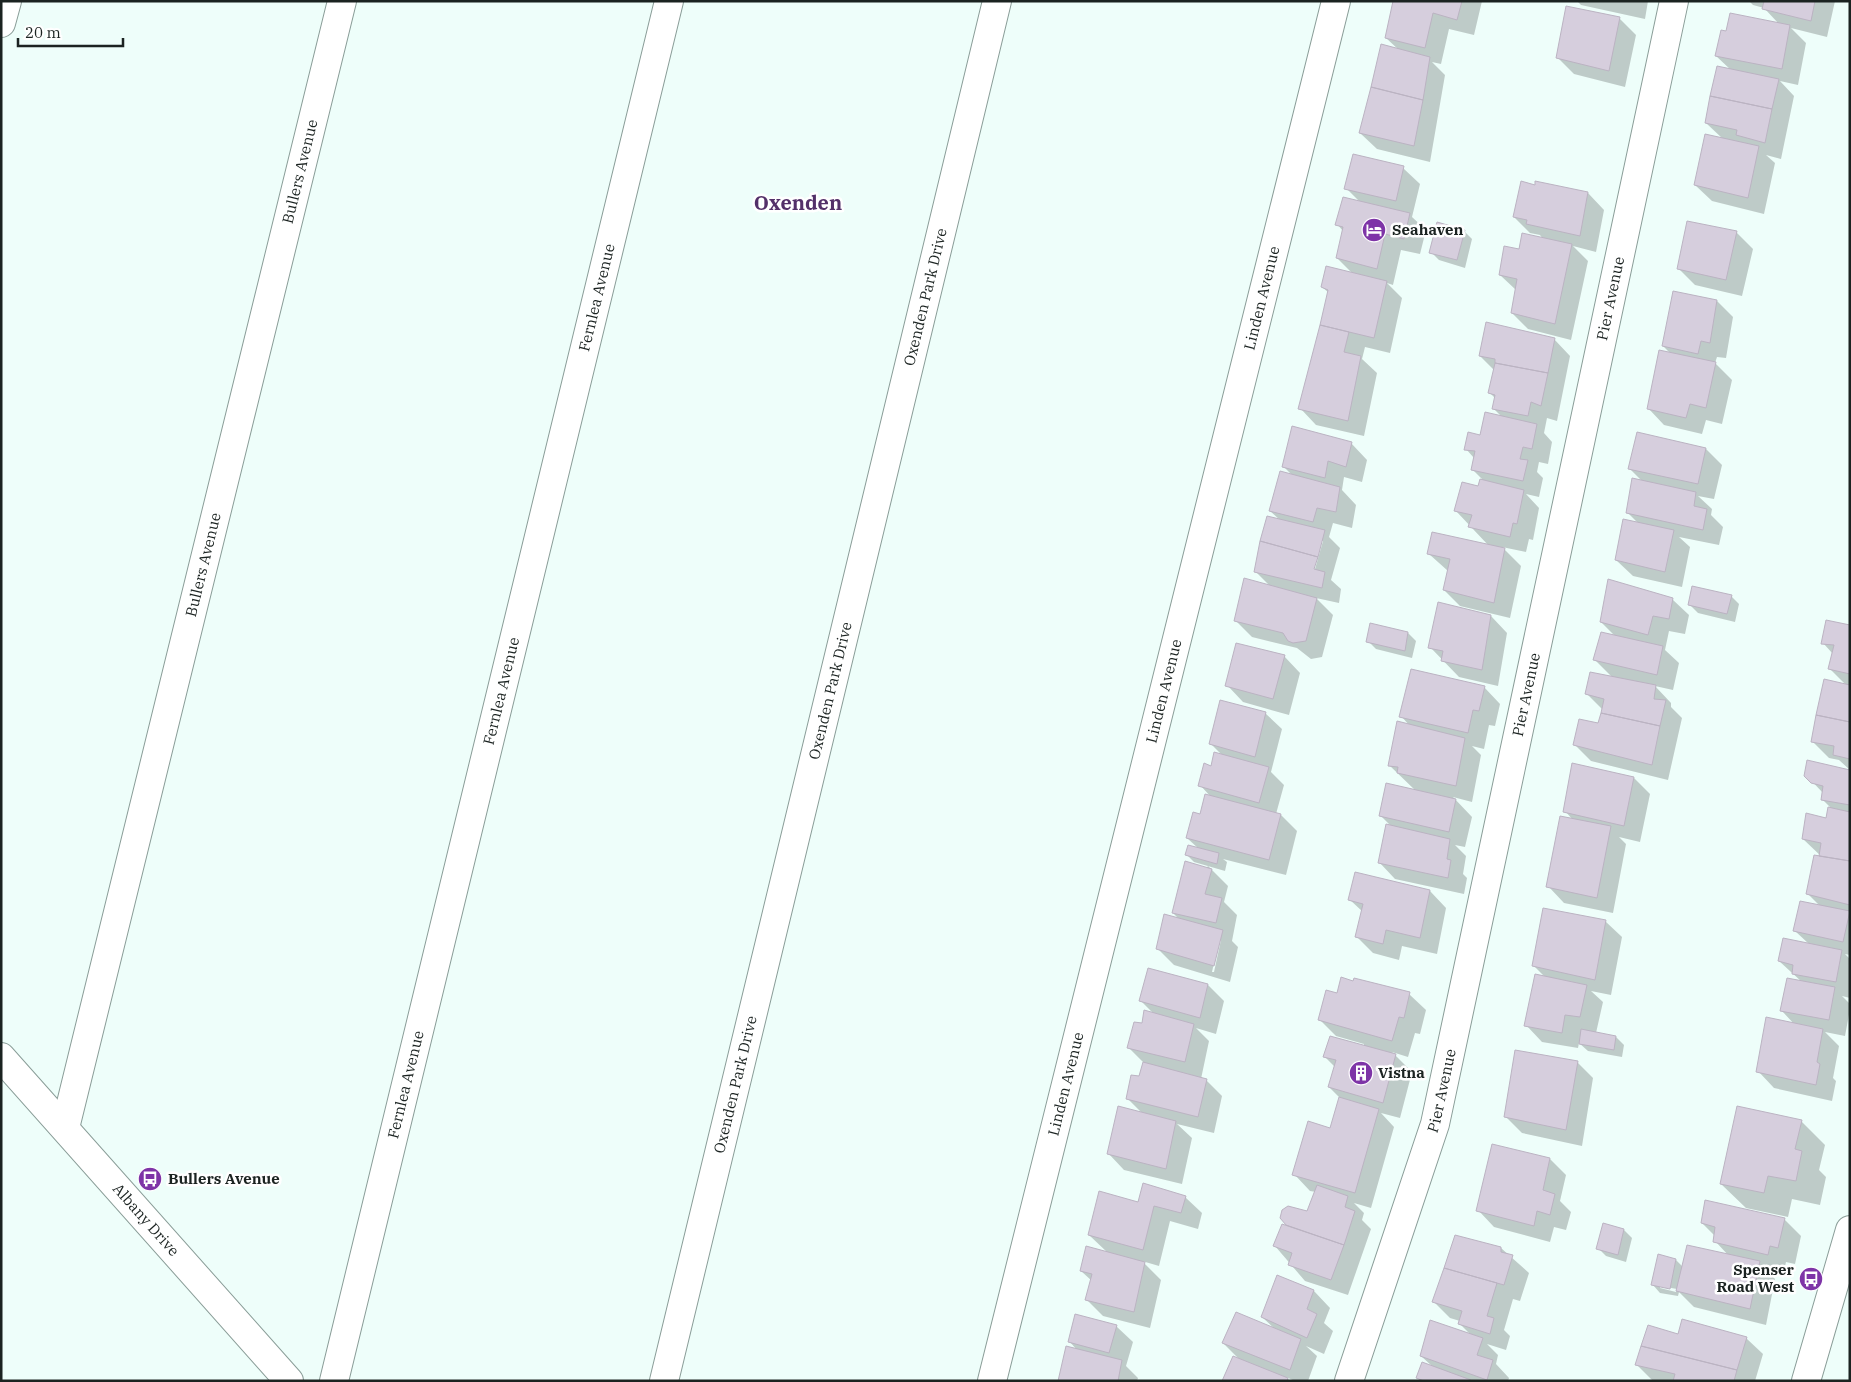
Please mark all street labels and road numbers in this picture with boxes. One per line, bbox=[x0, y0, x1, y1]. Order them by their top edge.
street label: Bullers Avenue bbox=[278, 117, 322, 225]
street label: Oxenden Park Drive bbox=[899, 226, 951, 368]
street label: Fernlea Avenue bbox=[574, 242, 619, 353]
street label: Linden Avenue bbox=[1239, 244, 1284, 352]
street label: Pier Avenue bbox=[1592, 255, 1628, 342]
street label: Bullers Avenue bbox=[181, 511, 225, 619]
street label: Oxenden Park Drive bbox=[804, 620, 856, 761]
street label: Fernlea Avenue bbox=[479, 635, 523, 747]
street label: Linden Avenue bbox=[1141, 637, 1186, 745]
street label: Pier Avenue bbox=[1508, 651, 1544, 738]
street label: Oxenden Park Drive bbox=[709, 1014, 761, 1155]
street label: Fernlea Avenue bbox=[383, 1029, 428, 1140]
street label: Linden Avenue bbox=[1043, 1030, 1088, 1138]
street label: Pier Avenue bbox=[1423, 1047, 1460, 1135]
street label: Albany Drive bbox=[109, 1179, 183, 1260]

